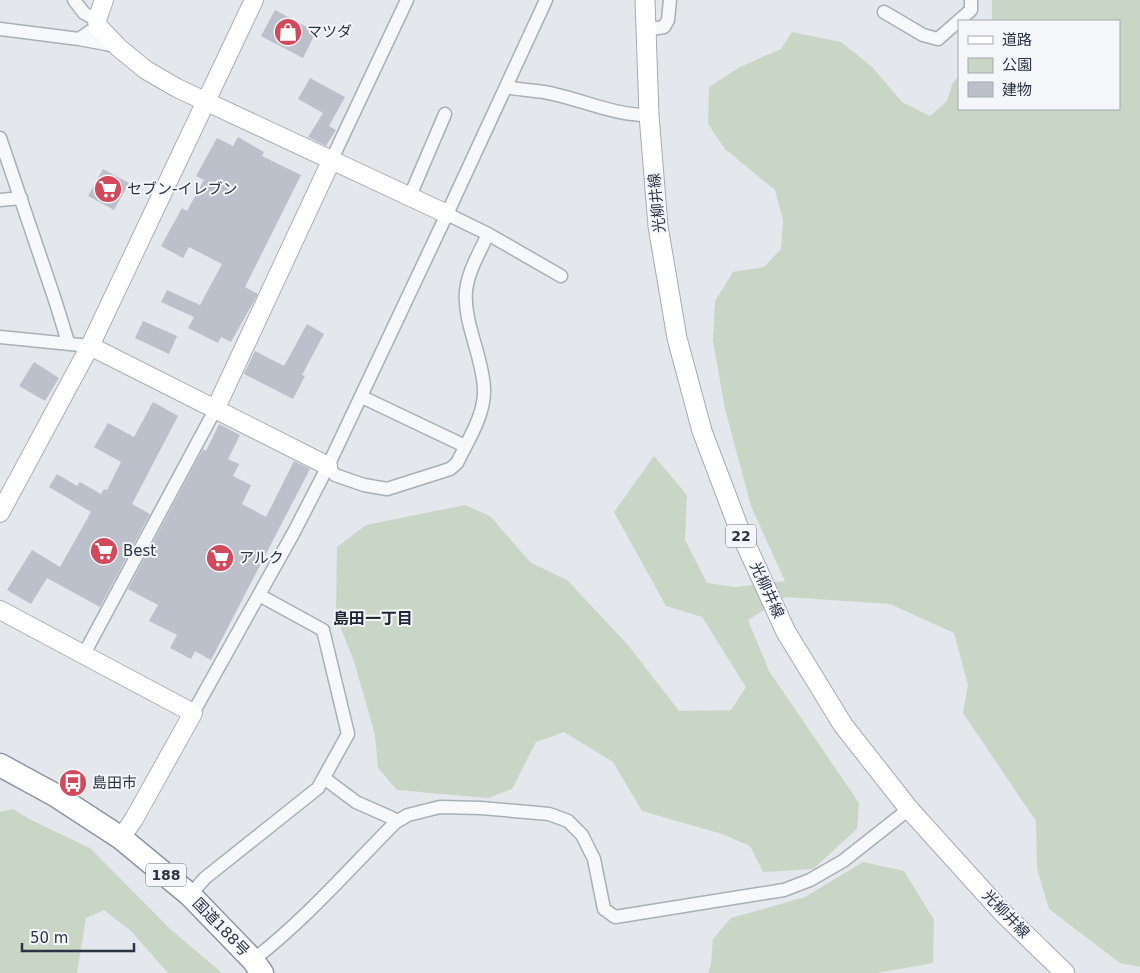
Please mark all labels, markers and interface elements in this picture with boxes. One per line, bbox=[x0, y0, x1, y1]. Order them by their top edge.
shop icon: マツダ bbox=[273, 17, 303, 47]
legend bbox=[958, 20, 1120, 110]
place label: マツダ bbox=[307, 23, 352, 41]
text: 道路 bbox=[1002, 31, 1032, 49]
text: 公園 bbox=[1002, 56, 1032, 74]
text: 建物 bbox=[1002, 81, 1032, 99]
street label: 光柳井線 bbox=[645, 172, 669, 234]
supermarket icon: セブン-イレブン bbox=[93, 174, 123, 204]
place label: セブン-イレブン bbox=[127, 180, 237, 198]
road number: 22 bbox=[726, 524, 756, 548]
supermarket icon: Best bbox=[89, 536, 119, 566]
place label: Best bbox=[123, 542, 156, 560]
supermarket icon: アルク bbox=[205, 543, 235, 573]
place label: アルク bbox=[239, 549, 284, 567]
street label: 光柳井線 bbox=[746, 559, 788, 621]
district label: 島田一丁目 bbox=[333, 609, 413, 628]
bus stop icon: 島田市 bbox=[58, 768, 88, 798]
place label: 島田市 bbox=[92, 774, 137, 792]
road number: 188 bbox=[146, 864, 186, 886]
street label: 光柳井線 bbox=[979, 886, 1033, 942]
street label: 国道188号 bbox=[189, 894, 253, 960]
scale bar bbox=[22, 920, 135, 952]
text: 50 m bbox=[30, 929, 68, 947]

